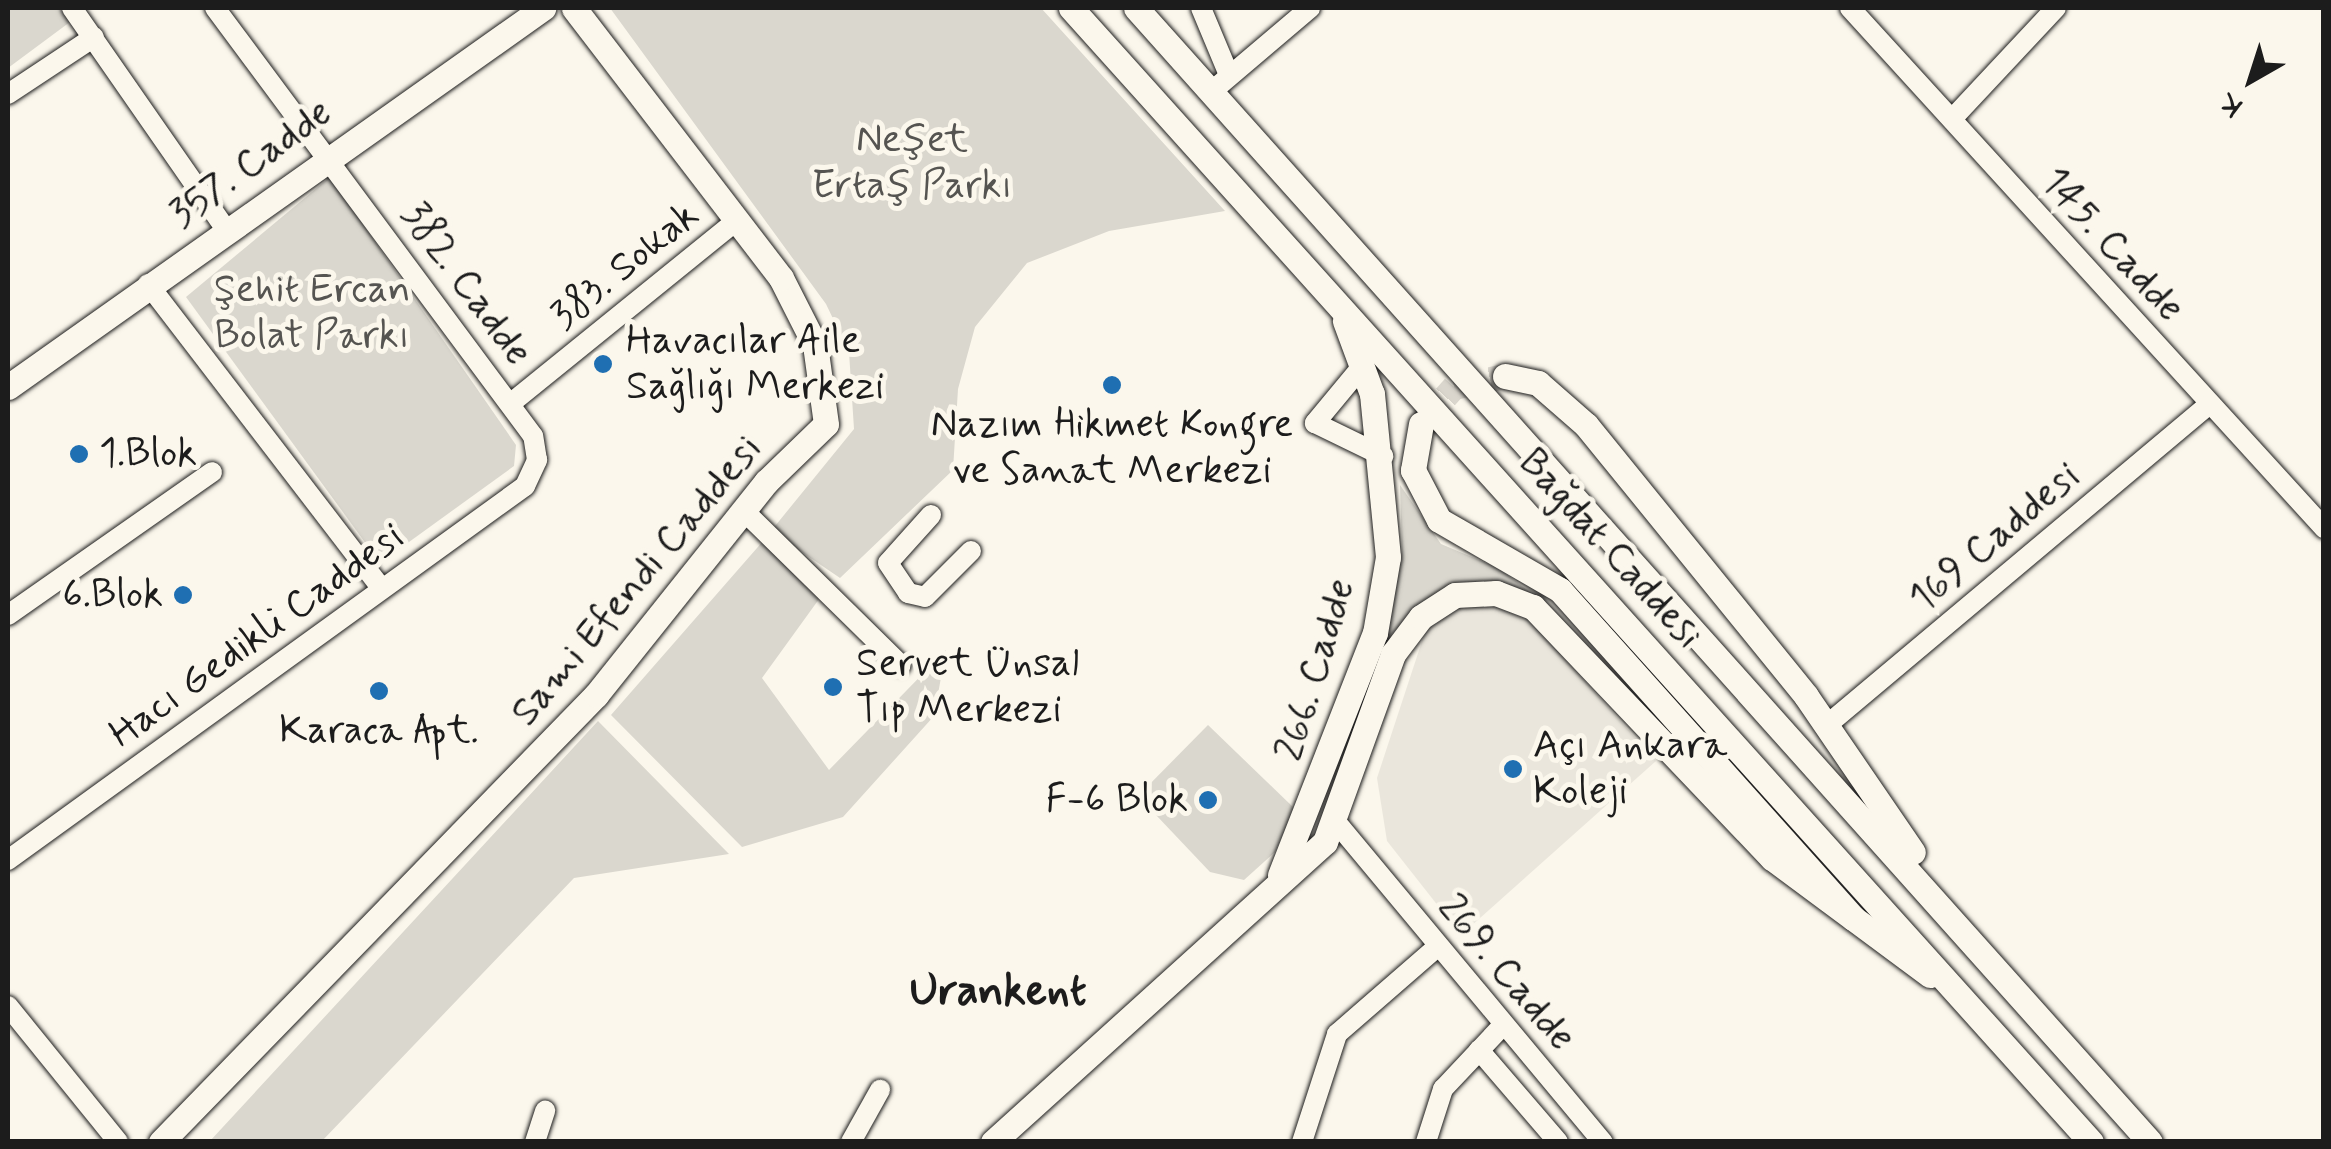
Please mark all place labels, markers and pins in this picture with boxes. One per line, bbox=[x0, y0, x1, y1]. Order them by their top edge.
place label: Havacılar Aile Sağlığı Merkezi bbox=[626, 317, 884, 411]
marker: Havacılar Aile Sağlığı Merkezi bbox=[590, 351, 616, 377]
marker: Nazım Hikmet Kongre ve Sanat Merkezi bbox=[1101, 374, 1123, 396]
place label: Nazım Hikmet Kongre ve Sanat Merkezi bbox=[913, 401, 1311, 495]
place label: 1.Blok bbox=[99, 430, 197, 478]
marker: 1.Blok bbox=[68, 443, 90, 465]
place label: 6.Blok bbox=[62, 571, 163, 619]
marker: 6.Blok bbox=[172, 584, 194, 606]
place label: Servet Ünsal Tıp Merkezi bbox=[856, 640, 1079, 734]
marker: Servet Ünsal Tıp Merkezi bbox=[820, 674, 846, 700]
marker: Karaca Apt. bbox=[368, 680, 390, 702]
place label: Karaca Apt. bbox=[279, 707, 479, 755]
place label: Açı Ankara Koleji bbox=[1533, 722, 1727, 816]
marker: Açı Ankara Koleji bbox=[1502, 758, 1524, 780]
place label: F-6 Blok bbox=[1046, 776, 1188, 824]
marker: F-6 Blok bbox=[1197, 789, 1219, 811]

